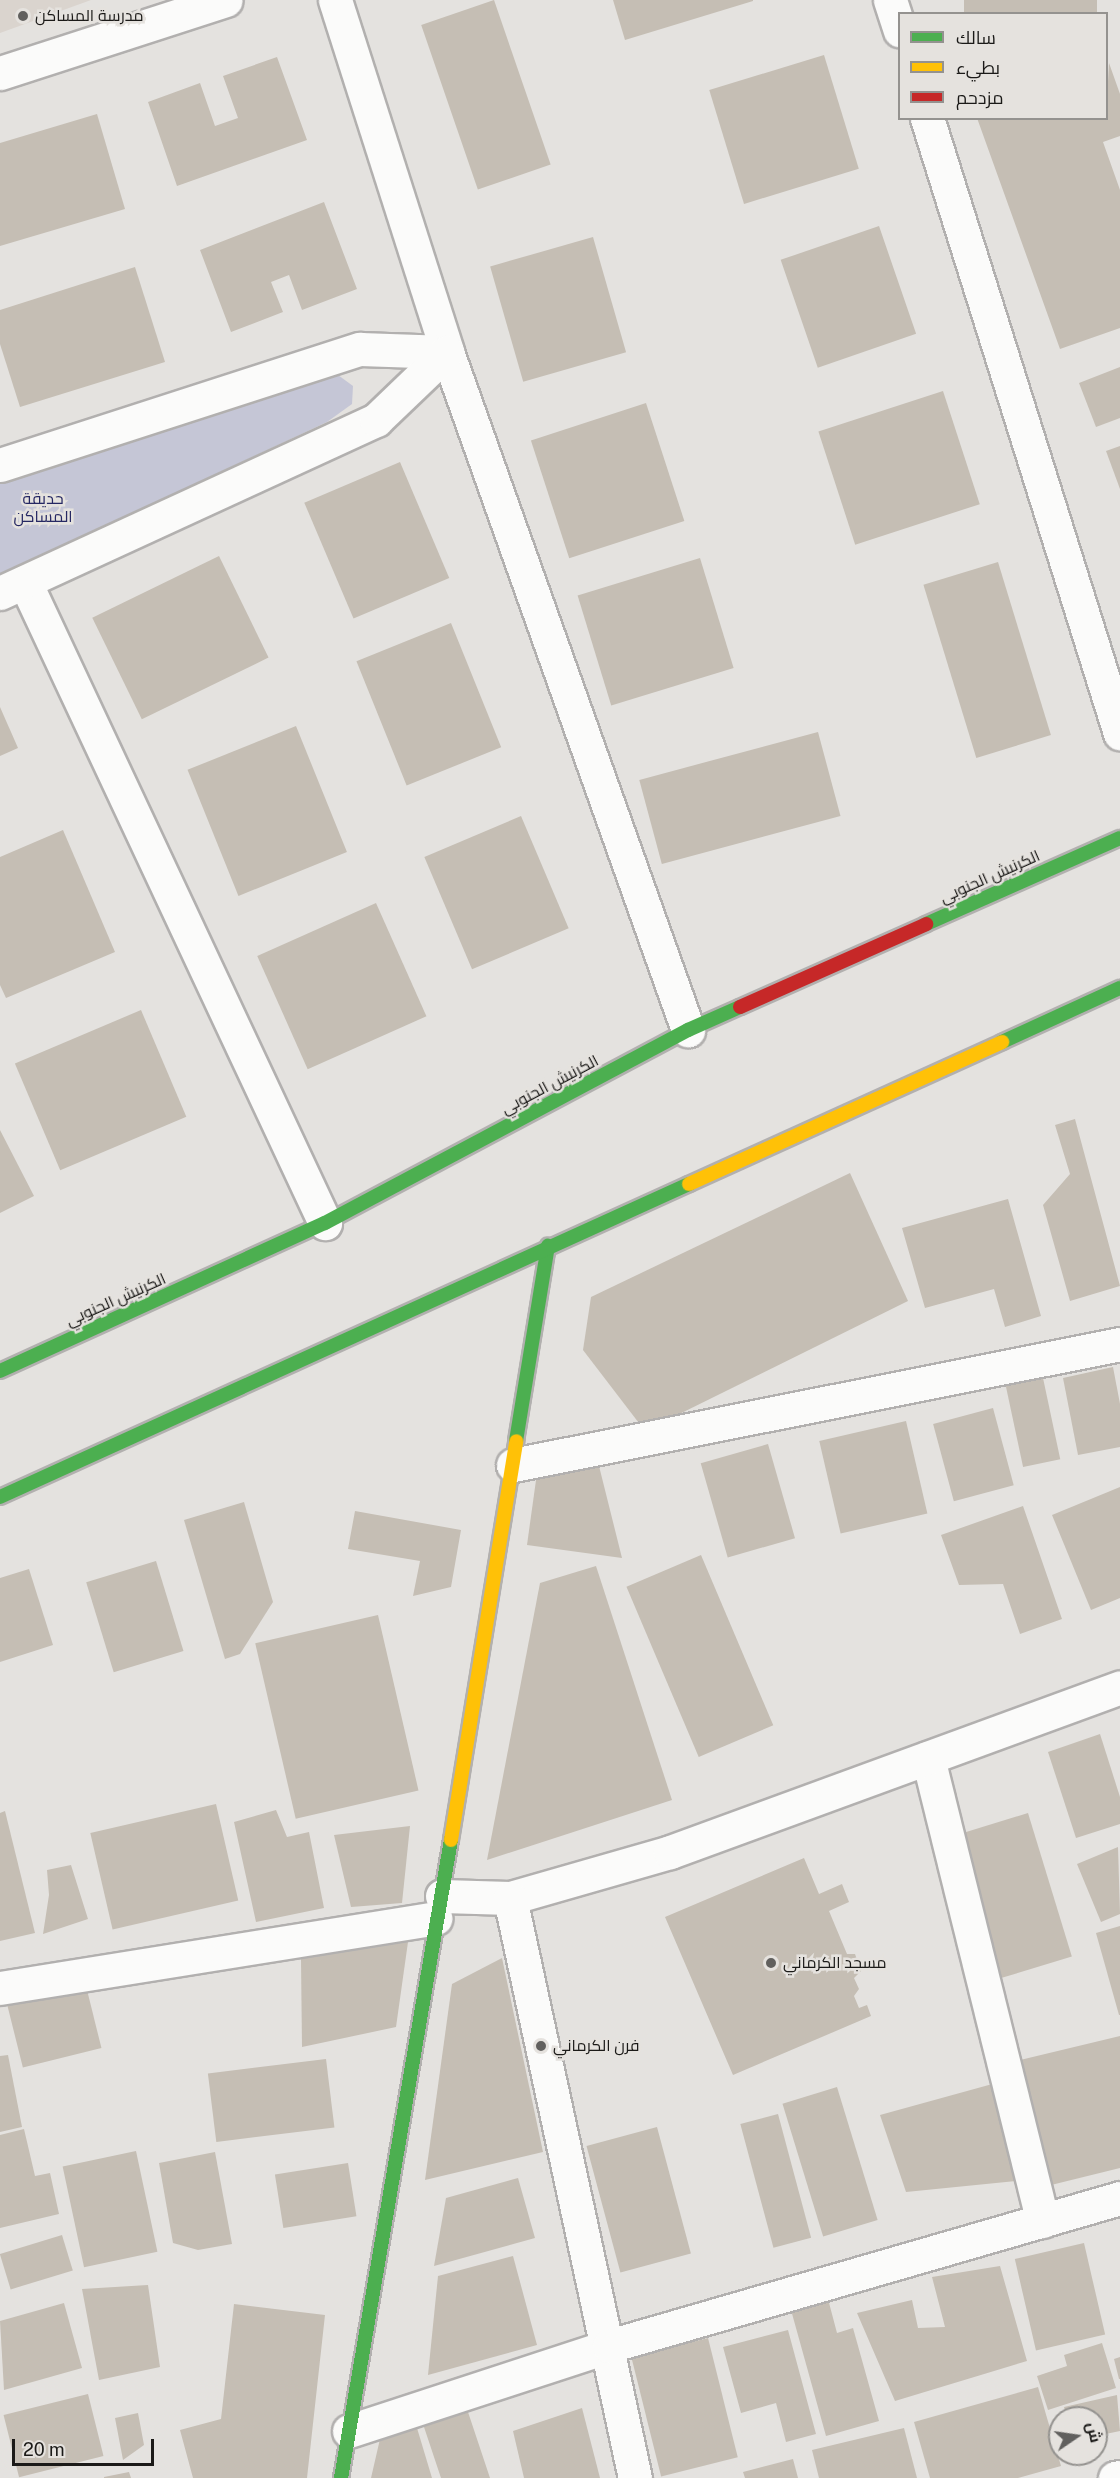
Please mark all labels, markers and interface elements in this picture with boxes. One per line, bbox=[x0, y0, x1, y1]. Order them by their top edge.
place label: مدرسة المساكن bbox=[35, 6, 144, 26]
marker: مدرسة المساكن bbox=[16, 9, 30, 23]
legend bbox=[898, 12, 1108, 120]
text: سالك bbox=[956, 27, 996, 48]
text: بطيء bbox=[956, 57, 1000, 78]
text: مزدحم bbox=[956, 87, 1004, 108]
park label: حديقة المساكن bbox=[13, 489, 73, 527]
street label: الكرنيش الجنوبي bbox=[937, 846, 1043, 908]
street label: الكرنيش الجنوبي bbox=[498, 1051, 602, 1119]
street label: الكرنيش الجنوبي bbox=[63, 1269, 169, 1331]
place label: مسجد الكرماني bbox=[783, 1953, 887, 1973]
marker: مسجد الكرماني bbox=[764, 1956, 778, 1970]
place label: فرن الكرماني bbox=[553, 2036, 639, 2056]
marker: فرن الكرماني bbox=[534, 2039, 548, 2053]
north arrow bbox=[1048, 2406, 1108, 2466]
text: ش bbox=[1083, 2420, 1106, 2444]
scale bar bbox=[15, 2427, 158, 2465]
text: 20 m bbox=[23, 2439, 65, 2460]

